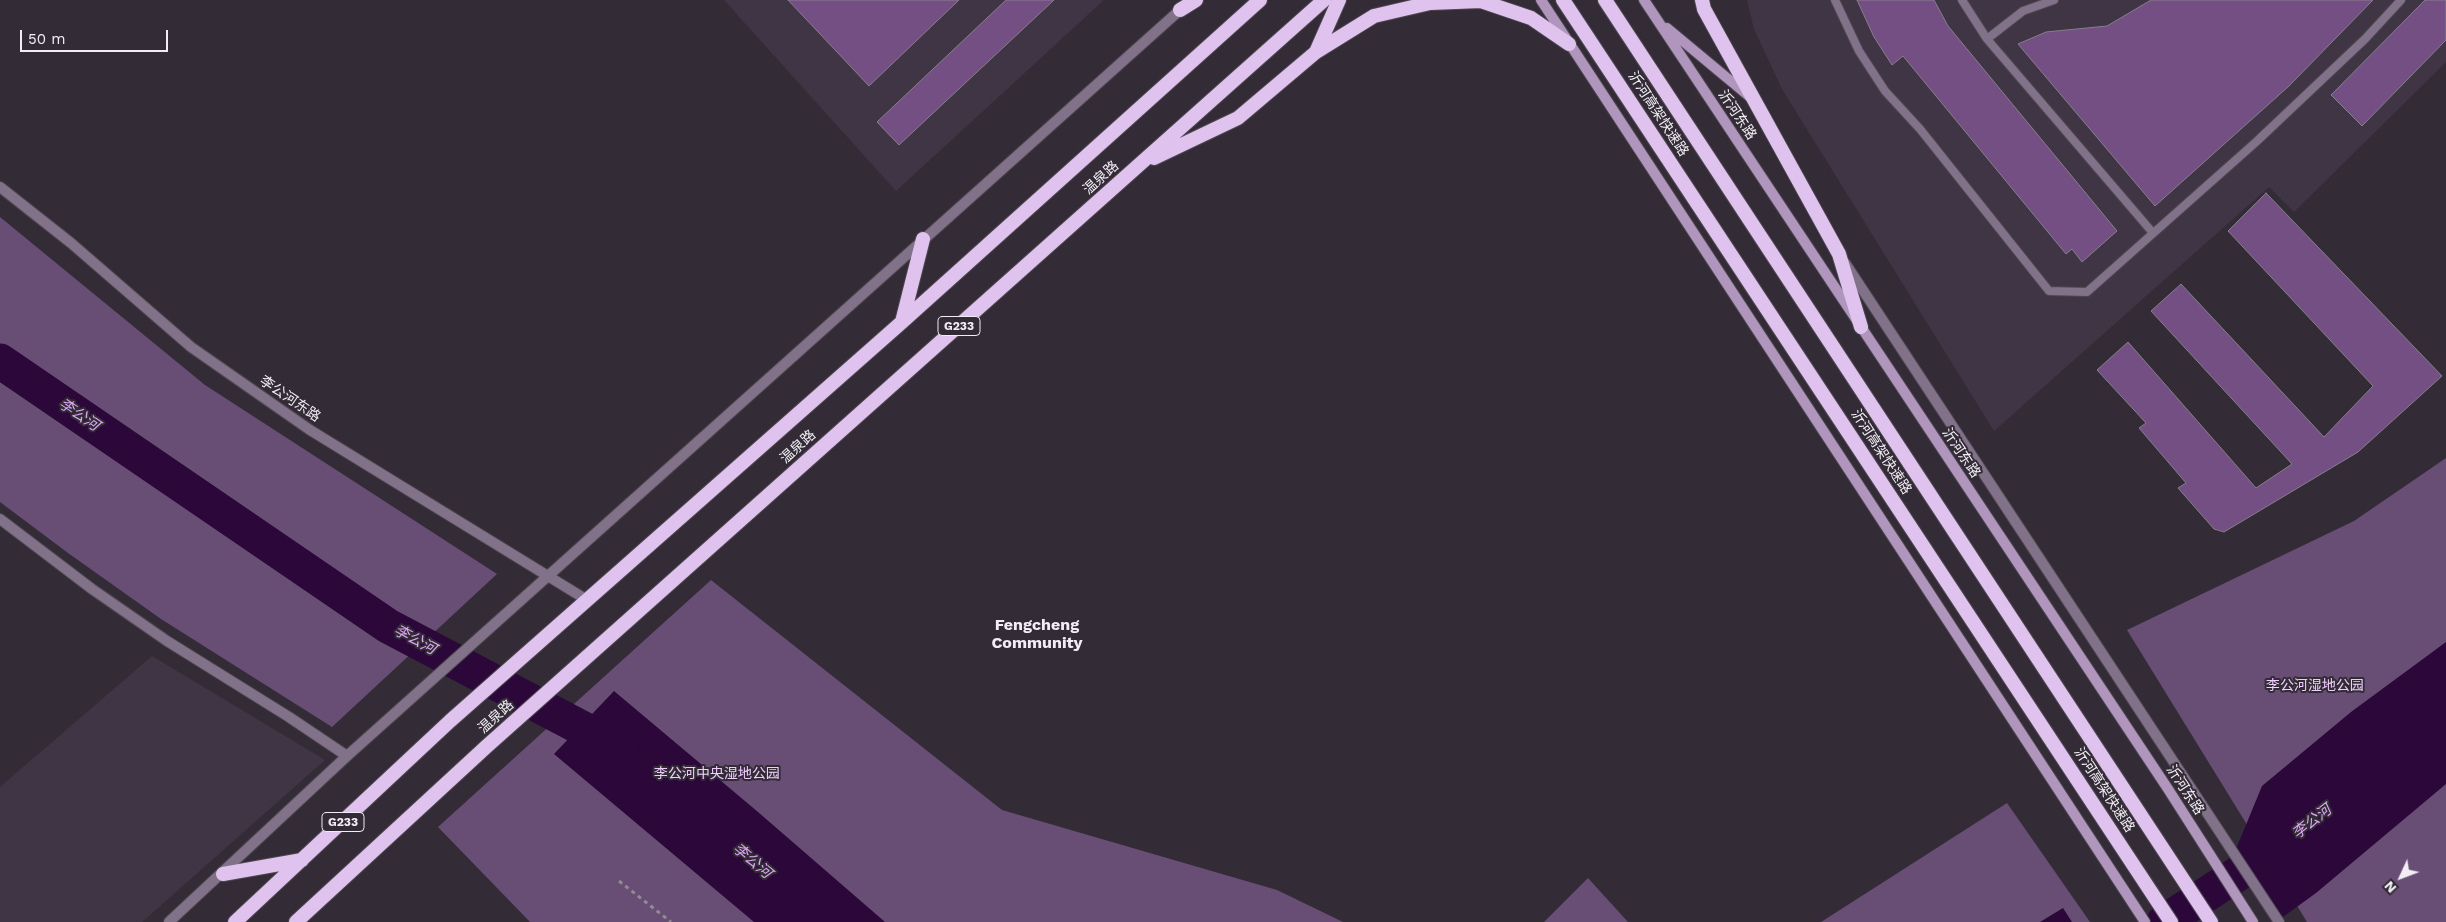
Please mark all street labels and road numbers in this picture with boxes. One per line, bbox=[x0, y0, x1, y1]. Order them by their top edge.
street label: 沂河高架快速路 bbox=[1624, 68, 1692, 160]
street label: 沂河东路 bbox=[1714, 87, 1760, 143]
street label: 温泉路 bbox=[1080, 158, 1122, 198]
road number: G233 bbox=[938, 316, 980, 336]
street label: 李公河东路 bbox=[256, 372, 324, 426]
street label: 沂河高架快速路 bbox=[1847, 406, 1915, 498]
street label: 沂河东路 bbox=[1938, 425, 1984, 481]
street label: 温泉路 bbox=[777, 427, 819, 467]
street label: 温泉路 bbox=[475, 697, 517, 737]
street label: 沂河高架快速路 bbox=[2070, 744, 2138, 836]
street label: 沂河东路 bbox=[2163, 762, 2207, 818]
road number: G233 bbox=[322, 812, 364, 832]

